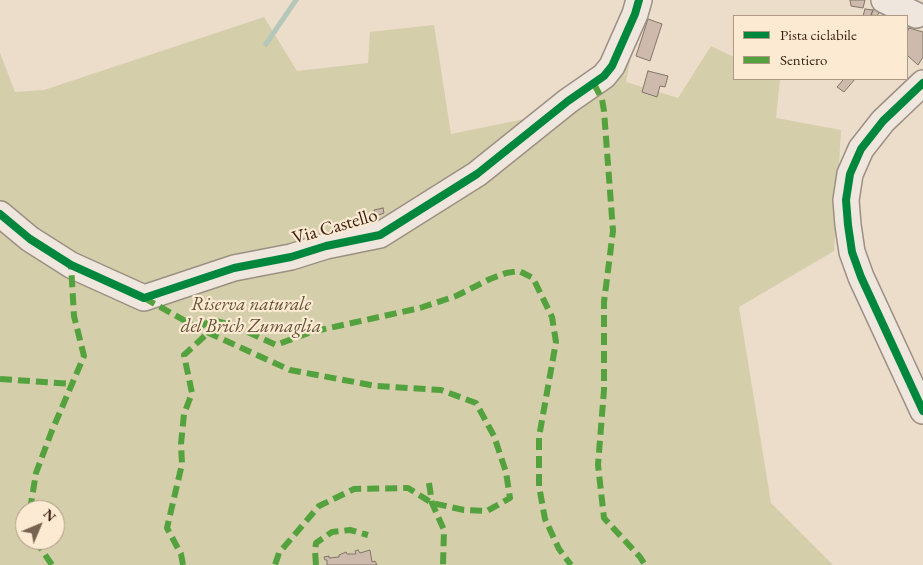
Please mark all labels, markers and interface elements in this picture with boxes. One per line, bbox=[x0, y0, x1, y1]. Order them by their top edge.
legend bbox=[733, 15, 908, 80]
text: Pista ciclabile bbox=[780, 25, 857, 44]
text: Sentiero bbox=[780, 50, 827, 69]
street label: Via Castello bbox=[290, 204, 380, 250]
park label: Riserva naturale del Brich Zumaglia bbox=[181, 294, 321, 338]
north arrow bbox=[15, 500, 65, 550]
text: N bbox=[40, 505, 60, 525]

